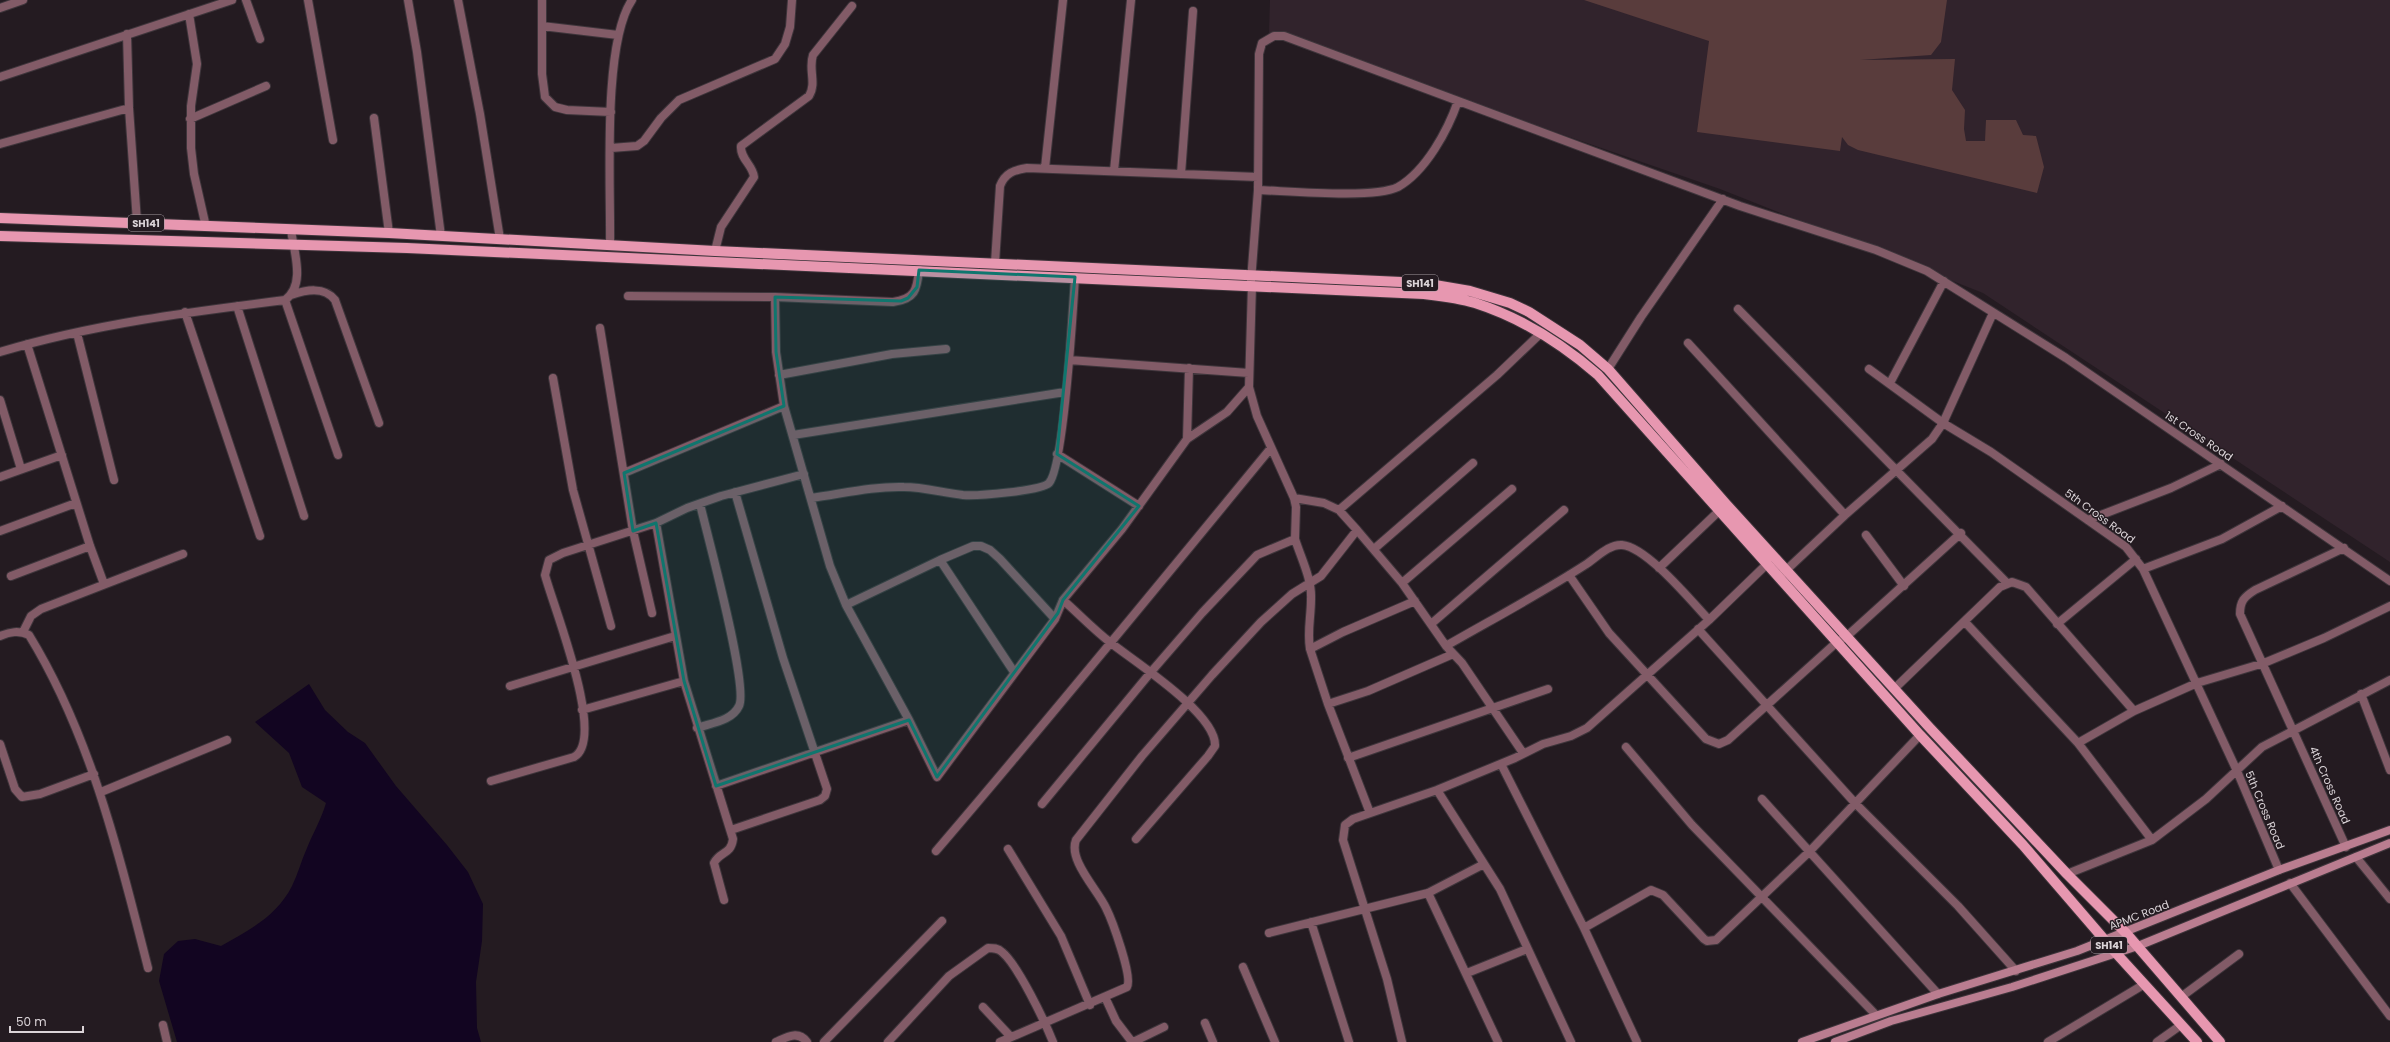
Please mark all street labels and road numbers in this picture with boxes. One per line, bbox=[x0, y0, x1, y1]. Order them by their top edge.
road number: SH141 bbox=[128, 215, 164, 231]
road number: SH141 bbox=[1402, 275, 1438, 291]
street label: 1st Cross Road bbox=[2162, 407, 2236, 465]
street label: 5th Cross Road bbox=[2062, 485, 2138, 547]
street label: 4th Cross Road bbox=[2306, 744, 2354, 826]
street label: 5th Cross Road bbox=[2241, 768, 2289, 852]
street label: APMC Road bbox=[2107, 896, 2171, 934]
road number: SH141 bbox=[2091, 937, 2127, 953]

